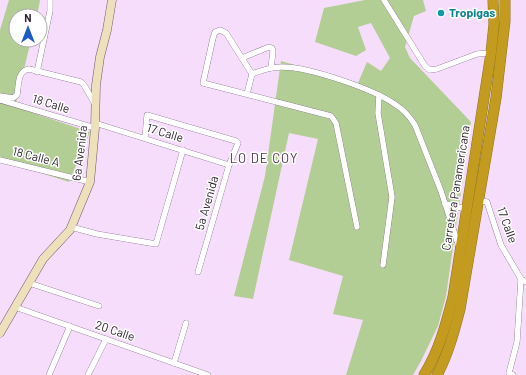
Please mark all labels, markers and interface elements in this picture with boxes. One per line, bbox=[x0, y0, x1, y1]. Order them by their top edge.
place label: Tropigas bbox=[449, 5, 495, 19]
north arrow bbox=[8, 8, 48, 48]
marker: Tropigas bbox=[436, 8, 446, 18]
text: N bbox=[24, 11, 32, 24]
street label: 18 Calle bbox=[31, 91, 72, 115]
street label: 17 Calle bbox=[145, 120, 185, 144]
street label: 6a Avenida bbox=[69, 124, 89, 181]
street label: Carretera Panamericana bbox=[438, 124, 472, 251]
street label: 18 Calle A bbox=[11, 143, 61, 169]
district label: LO DE COY bbox=[230, 150, 298, 166]
street label: 5a Avenida bbox=[192, 174, 220, 231]
street label: 17 Calle bbox=[495, 205, 521, 245]
street label: 20 Calle bbox=[94, 317, 137, 343]

